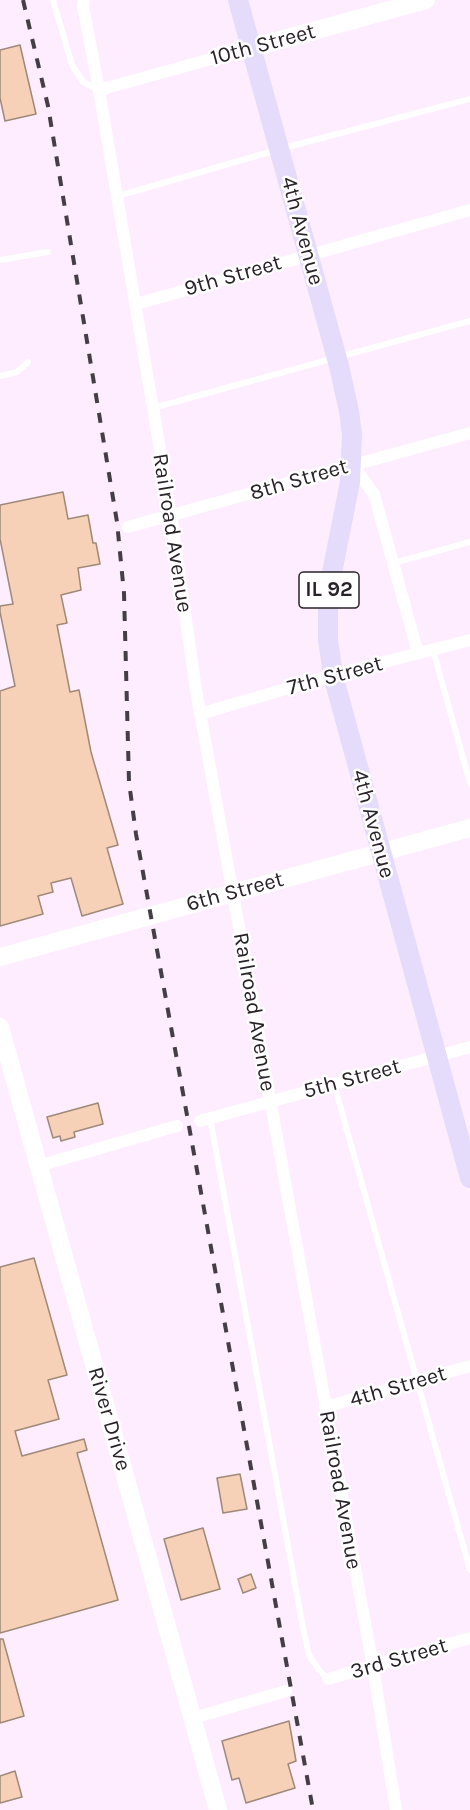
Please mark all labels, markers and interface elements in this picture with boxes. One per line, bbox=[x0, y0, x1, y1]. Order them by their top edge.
street label: 10th Street bbox=[208, 18, 318, 72]
street label: 4th Avenue bbox=[275, 174, 329, 288]
street label: 9th Street bbox=[181, 250, 285, 302]
street label: Railroad Avenue bbox=[146, 451, 198, 615]
street label: 8th Street bbox=[247, 453, 351, 507]
road number: IL 92 bbox=[299, 572, 359, 608]
street label: 7th Street bbox=[284, 651, 386, 701]
street label: 4th Avenue bbox=[346, 767, 400, 881]
street label: 6th Street bbox=[183, 866, 287, 918]
street label: Railroad Avenue bbox=[227, 930, 281, 1094]
street label: 5th Street bbox=[300, 1053, 404, 1105]
street label: 4th Street bbox=[347, 1361, 449, 1413]
street label: River Drive bbox=[82, 1364, 136, 1474]
street label: Railroad Avenue bbox=[313, 1408, 367, 1572]
street label: 3rd Street bbox=[347, 1633, 451, 1685]

